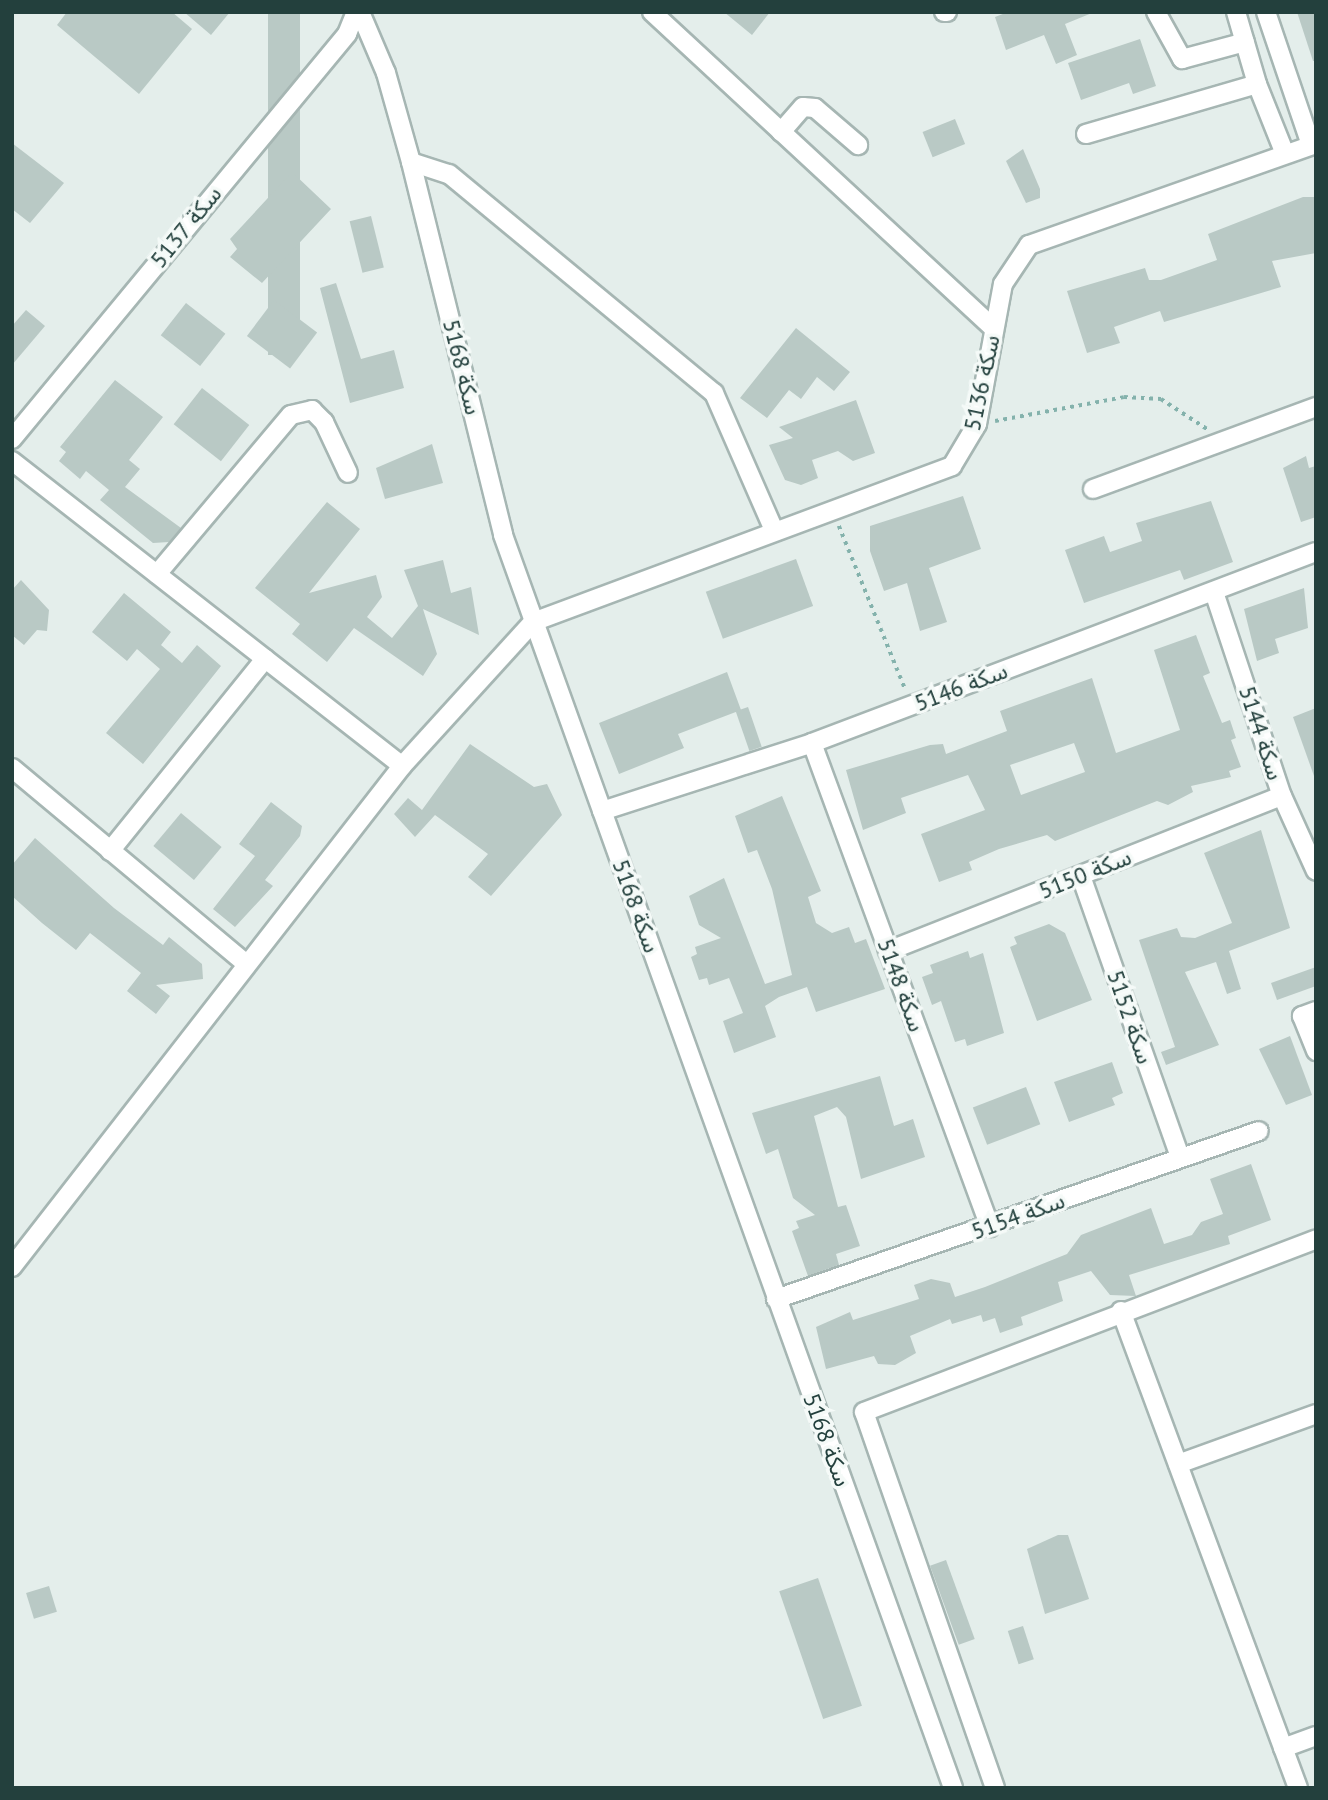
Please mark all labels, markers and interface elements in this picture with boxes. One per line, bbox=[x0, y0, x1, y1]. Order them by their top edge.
street label: سكة 5137 bbox=[145, 181, 227, 273]
street label: سكة 5168 bbox=[437, 317, 487, 417]
street label: سكة 5136 bbox=[958, 333, 1006, 433]
street label: سكة 5146 bbox=[911, 657, 1011, 717]
street label: سكة 5144 bbox=[1233, 683, 1289, 783]
street label: سكة 5150 bbox=[1035, 843, 1135, 905]
street label: سكة 5168 bbox=[606, 856, 666, 956]
street label: سكة 5148 bbox=[871, 935, 931, 1035]
street label: سكة 5152 bbox=[1101, 967, 1159, 1067]
street label: سكة 5154 bbox=[968, 1186, 1068, 1246]
street label: سكة 5168 bbox=[797, 1390, 857, 1490]

